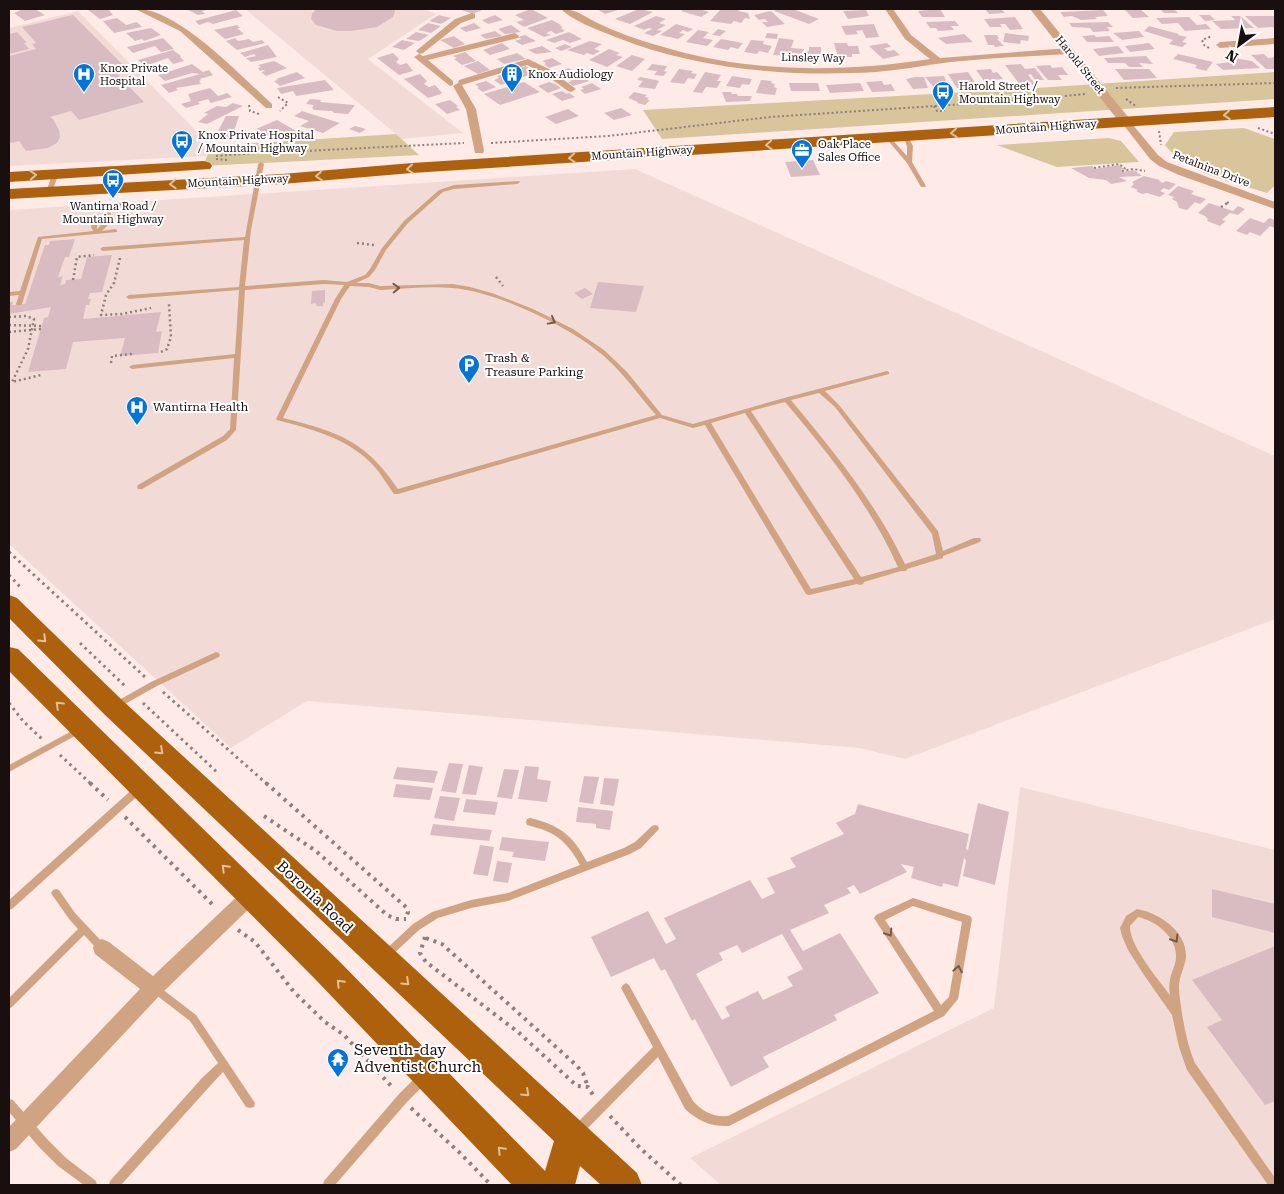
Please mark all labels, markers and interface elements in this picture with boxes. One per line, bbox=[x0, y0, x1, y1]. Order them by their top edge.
north arrow bbox=[1214, 20, 1264, 70]
street label: Harold Street bbox=[1053, 33, 1107, 97]
text: N bbox=[1223, 46, 1241, 66]
street label: Linsley Way bbox=[781, 51, 846, 65]
hospital icon: Knox Private Hospital bbox=[72, 62, 96, 93]
place label: Knox Private Hospital bbox=[100, 62, 168, 88]
building icon: Knox Audiology bbox=[500, 62, 524, 93]
place label: Knox Audiology bbox=[528, 68, 614, 81]
bus stop icon: Harold Street / Mountain Highway bbox=[931, 80, 955, 111]
place label: Harold Street / Mountain Highway bbox=[959, 80, 1061, 106]
one-way arrow bbox=[1222, 109, 1230, 120]
street label: Mountain Highway bbox=[995, 117, 1098, 137]
one-way arrow bbox=[949, 127, 957, 138]
bus stop icon: Knox Private Hospital / Mountain Highway bbox=[170, 129, 194, 160]
place label: Knox Private Hospital / Mountain Highway bbox=[197, 129, 314, 155]
office icon: Oak Place Sales Office bbox=[790, 138, 814, 169]
place label: Oak Place Sales Office bbox=[818, 138, 880, 164]
one-way arrow bbox=[764, 139, 772, 150]
street label: Mountain Highway bbox=[591, 143, 694, 163]
street label: Petalnina Drive bbox=[1171, 148, 1251, 190]
one-way arrow bbox=[567, 152, 575, 163]
one-way arrow bbox=[405, 163, 413, 174]
bus stop icon: Wantirna Road / Mountain Highway bbox=[101, 168, 125, 199]
one-way arrow bbox=[29, 170, 37, 181]
one-way arrow bbox=[315, 170, 323, 181]
street label: Mountain Highway bbox=[187, 172, 290, 190]
one-way arrow bbox=[169, 179, 177, 190]
place label: Wantirna Road / Mountain Highway bbox=[62, 200, 164, 226]
one-way arrow bbox=[392, 282, 400, 293]
one-way arrow bbox=[547, 315, 556, 325]
place label: Trash & Treasure Parking bbox=[485, 351, 583, 379]
parking icon: Trash & Treasure Parking bbox=[457, 353, 481, 384]
hospital icon: Wantirna Health bbox=[125, 395, 149, 426]
place label: Wantirna Health bbox=[153, 400, 249, 414]
one-way arrow bbox=[38, 633, 47, 642]
one-way arrow bbox=[56, 702, 65, 711]
one-way arrow bbox=[155, 745, 164, 754]
street label: Boronia Road bbox=[273, 857, 357, 937]
one-way arrow bbox=[222, 865, 231, 874]
one-way arrow bbox=[882, 928, 892, 937]
one-way arrow bbox=[1169, 934, 1179, 943]
one-way arrow bbox=[953, 965, 963, 974]
one-way arrow bbox=[401, 976, 410, 985]
one-way arrow bbox=[336, 980, 345, 989]
place label: Seventh-day Adventist Church bbox=[354, 1041, 481, 1076]
temple icon: Seventh-day Adventist Church bbox=[326, 1047, 350, 1078]
one-way arrow bbox=[520, 1087, 529, 1096]
one-way arrow bbox=[498, 1147, 507, 1156]

